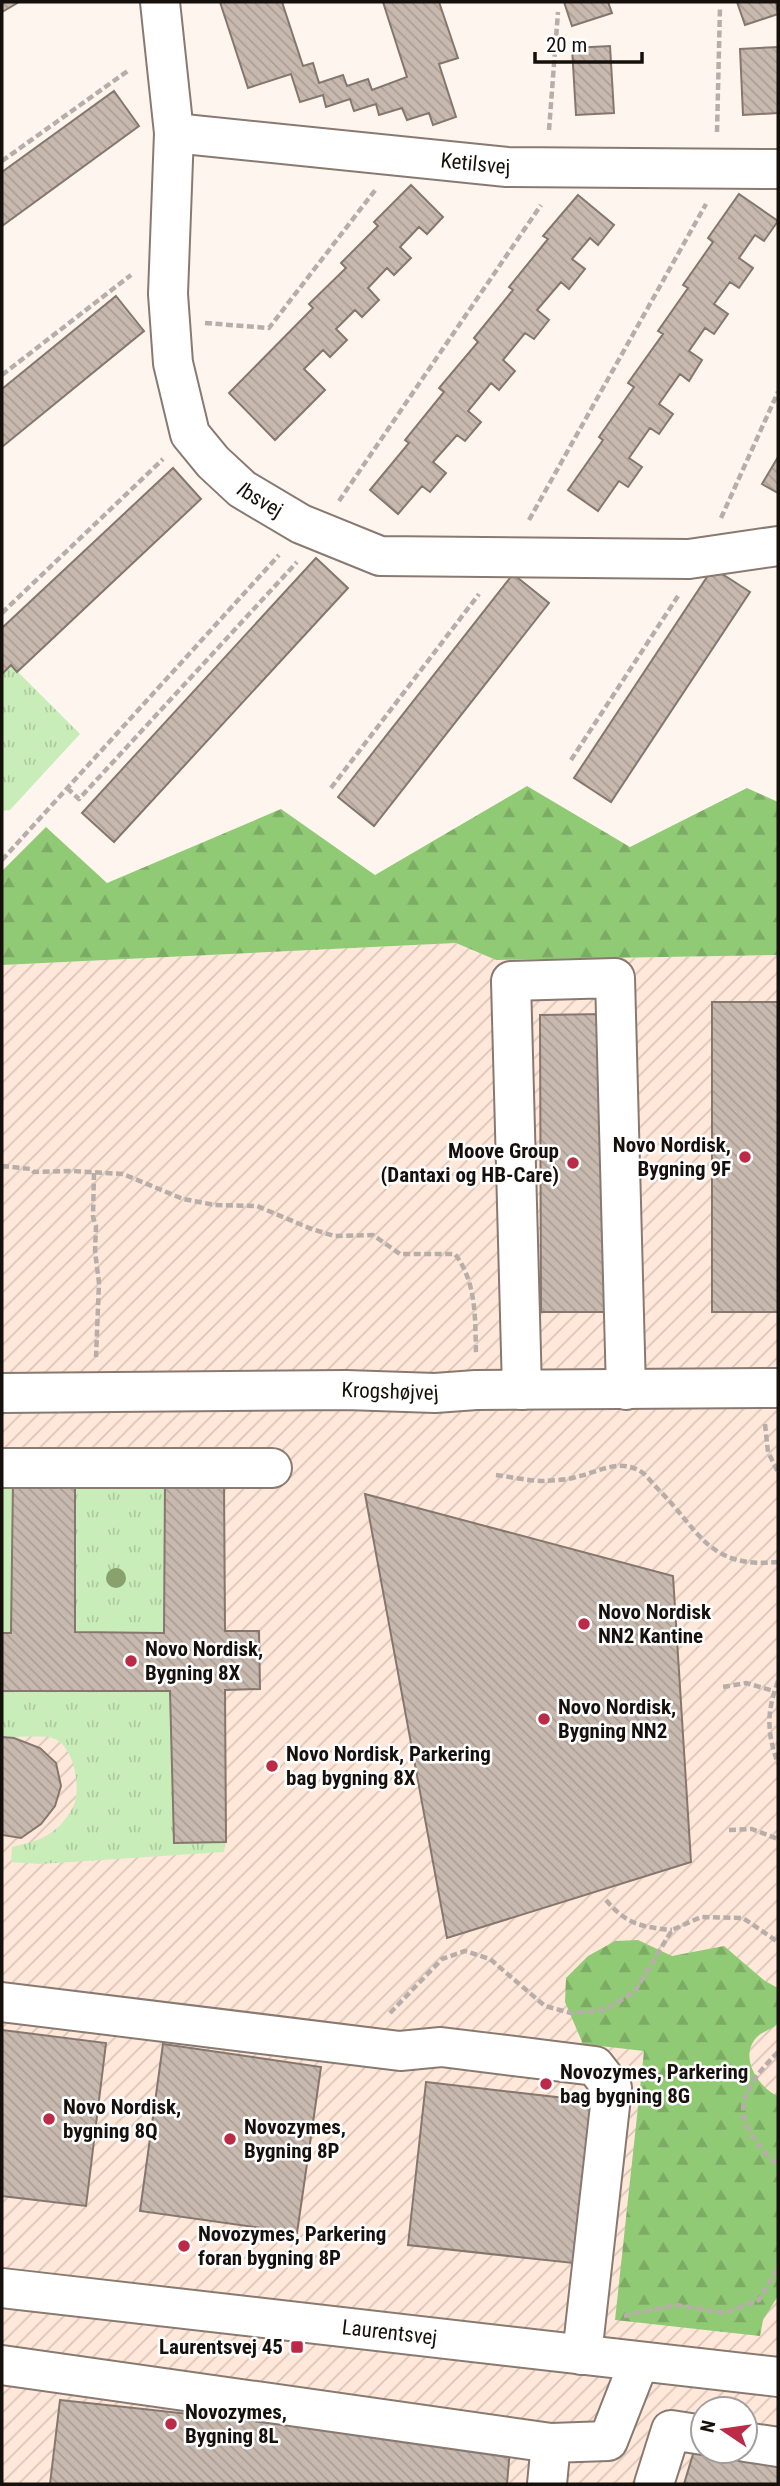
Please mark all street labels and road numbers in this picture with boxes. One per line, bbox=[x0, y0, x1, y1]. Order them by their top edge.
street label: Ketilsvej bbox=[439, 148, 510, 179]
street label: Ibsvej bbox=[231, 478, 287, 522]
street label: Krogshøjvej bbox=[341, 1378, 439, 1405]
street label: Laurentsvej bbox=[341, 2315, 438, 2350]

